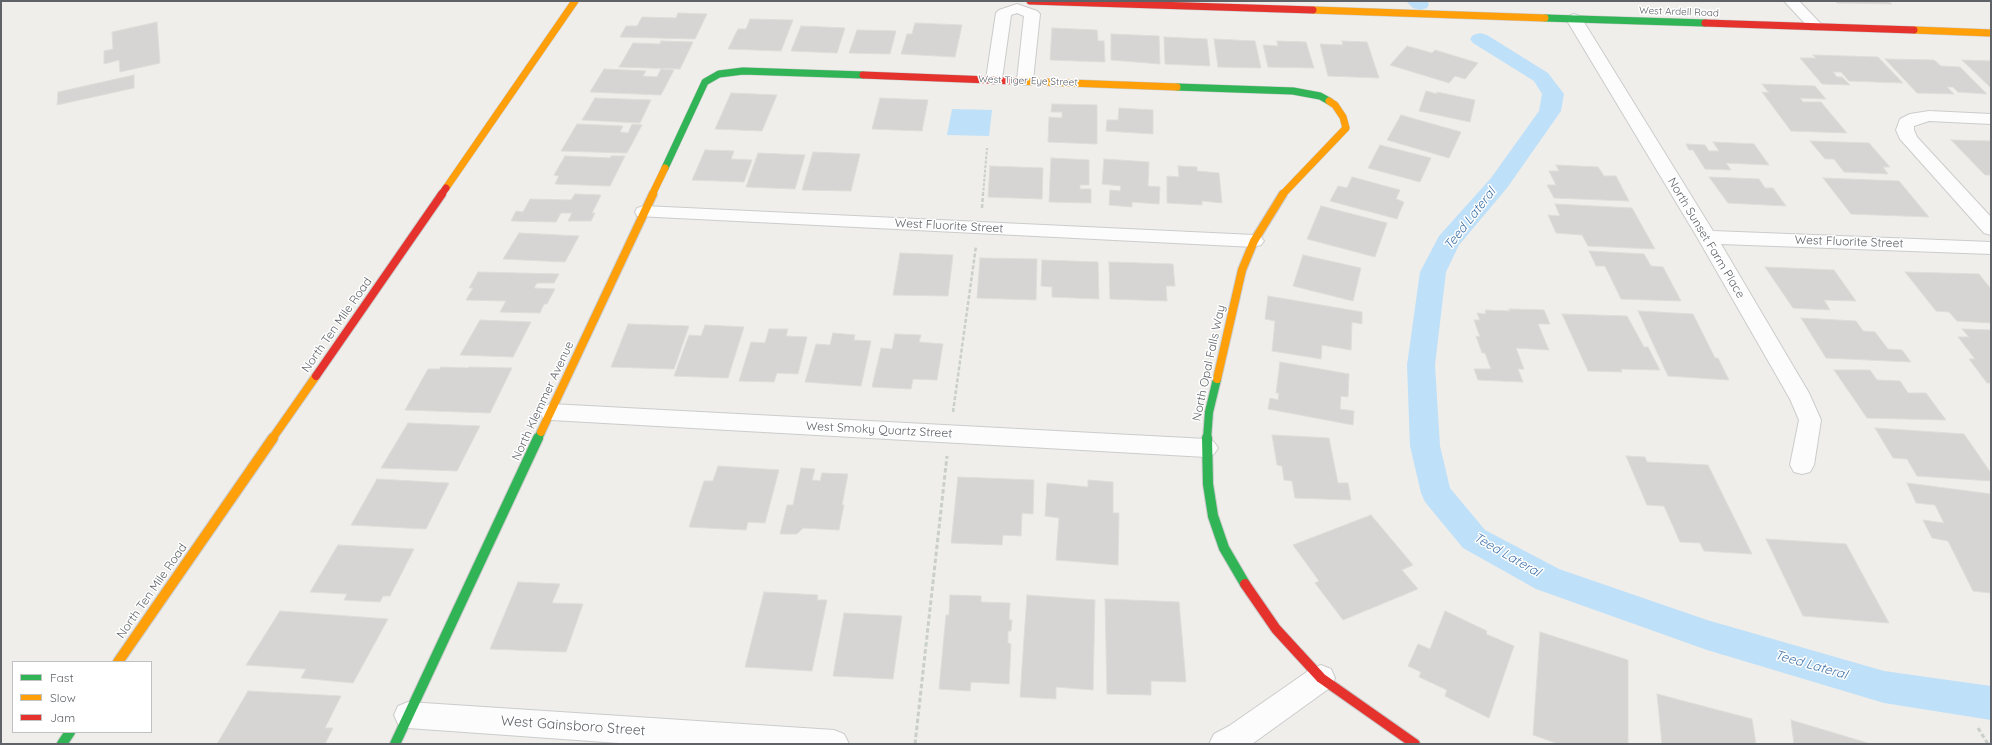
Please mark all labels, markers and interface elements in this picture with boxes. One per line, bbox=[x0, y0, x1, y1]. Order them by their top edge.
street label: West Ardell Road bbox=[1639, 5, 1719, 19]
street label: West Tiger Eye Street bbox=[978, 73, 1078, 89]
street label: North Sunset Farm Place bbox=[1664, 175, 1748, 301]
water label: Teed Lateral bbox=[1441, 185, 1499, 253]
street label: West Fluorite Street bbox=[894, 216, 1004, 236]
street label: West Fluorite Street bbox=[1794, 233, 1904, 251]
street label: North Ten Mile Road bbox=[299, 275, 375, 375]
street label: North Opal Falls Way bbox=[1190, 304, 1228, 422]
street label: North Klemmer Avenue bbox=[509, 339, 577, 463]
street label: West Smoky Quartz Street bbox=[805, 419, 953, 441]
water label: Teed Lateral bbox=[1471, 530, 1543, 580]
street label: North Ten Mile Road bbox=[114, 541, 190, 641]
water label: Teed Lateral bbox=[1773, 647, 1849, 683]
legend bbox=[12, 661, 152, 733]
text: Fast bbox=[50, 670, 74, 685]
text: Slow bbox=[50, 690, 76, 705]
text: Jam bbox=[50, 710, 75, 725]
street label: West Gainsboro Street bbox=[500, 713, 646, 739]

